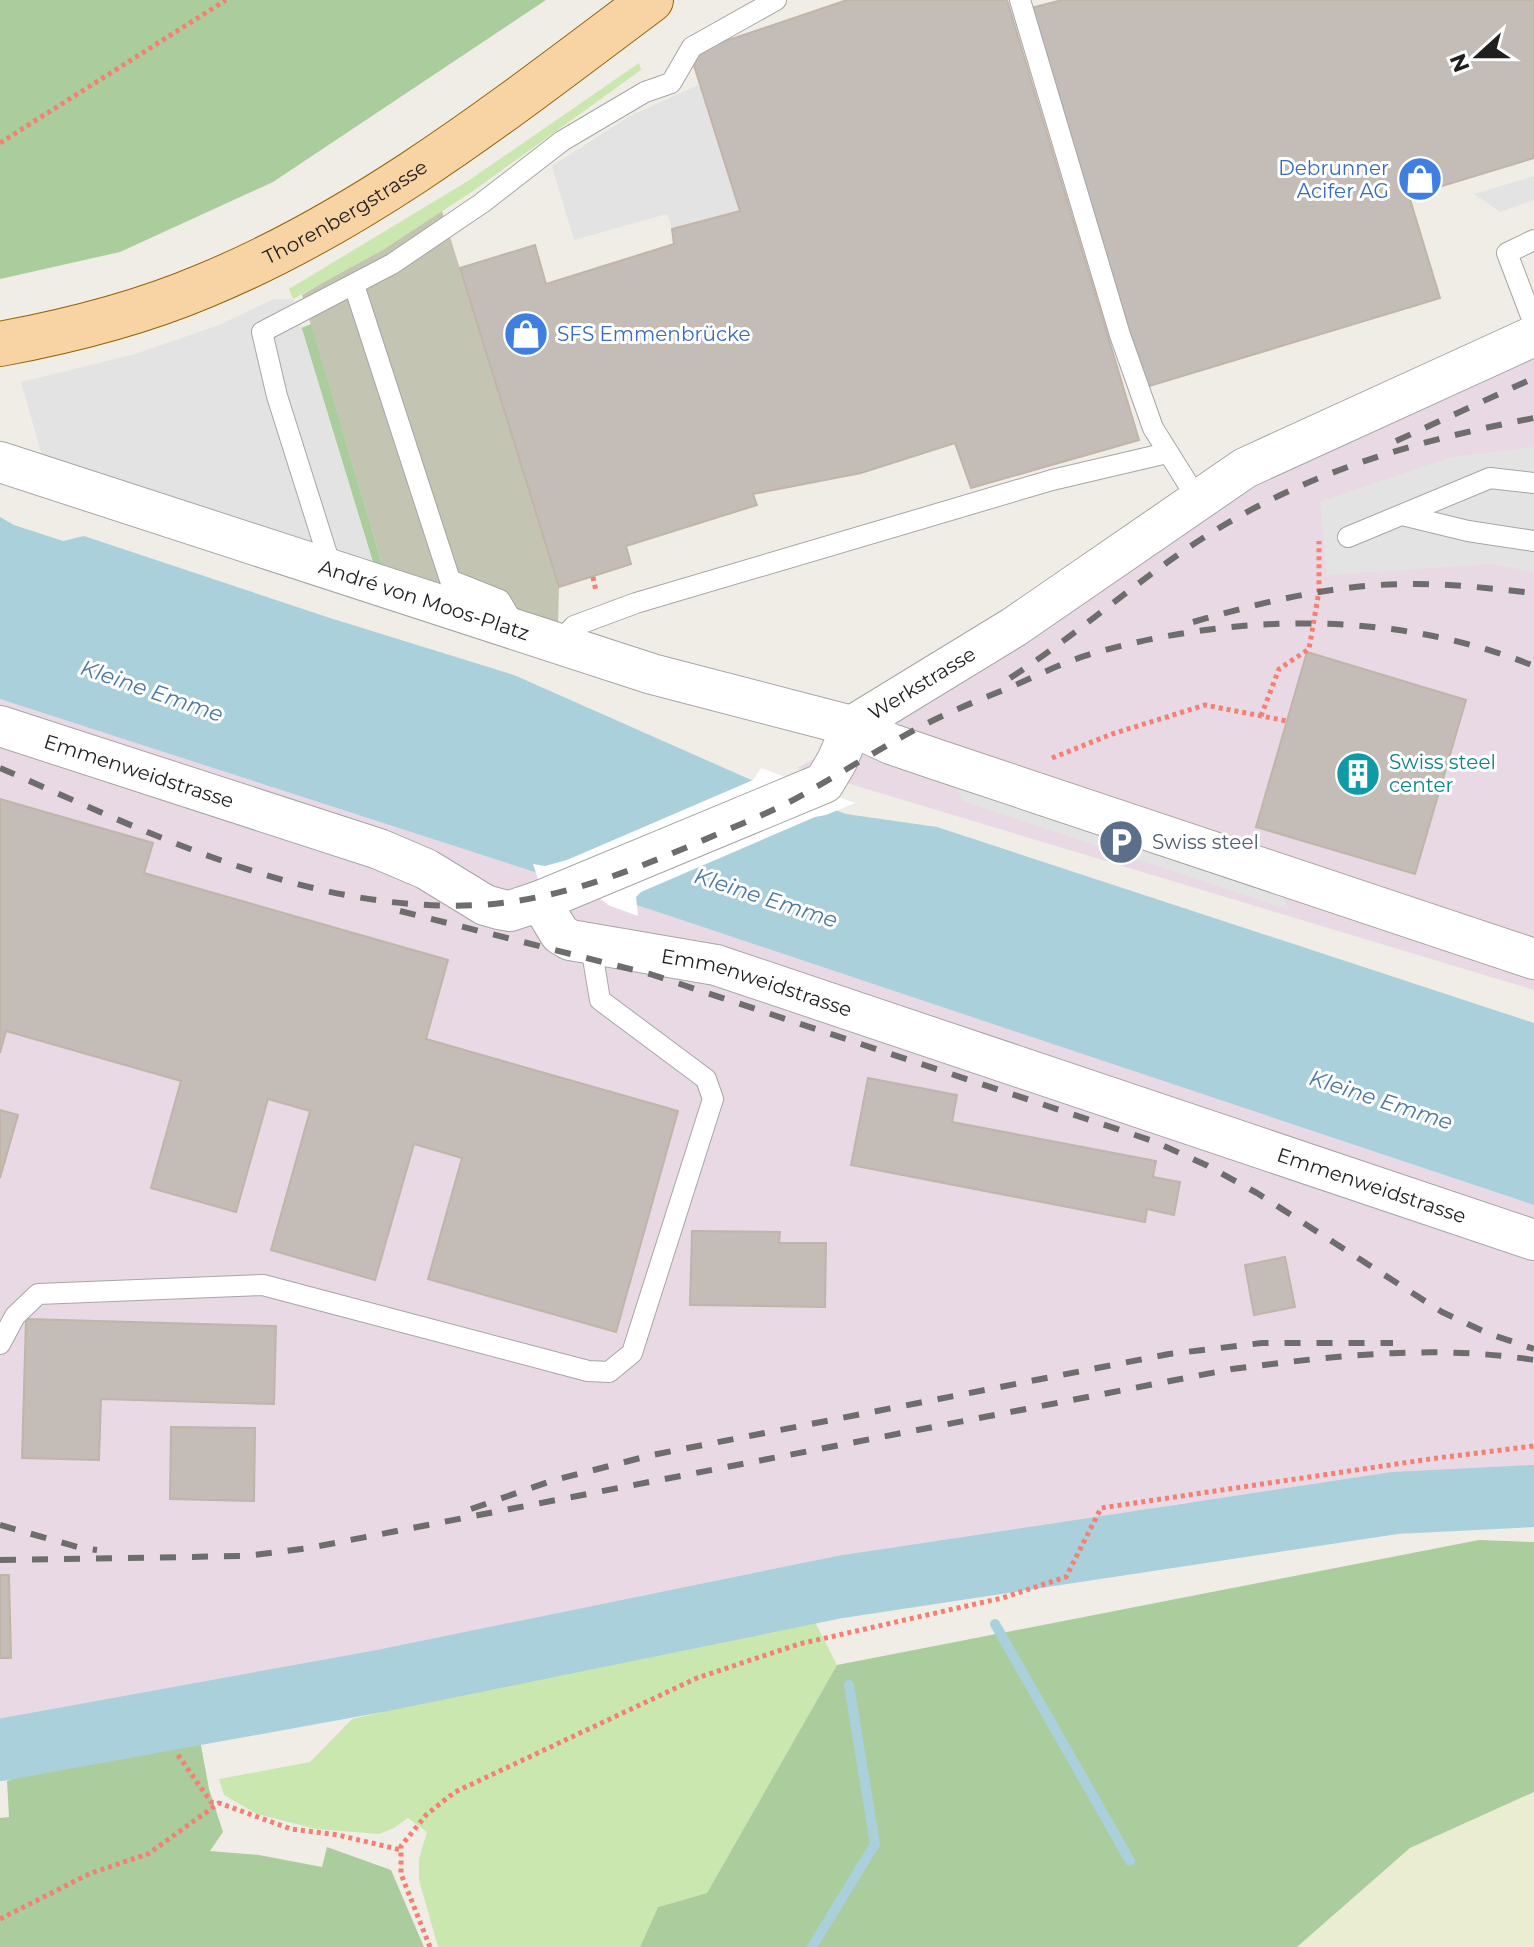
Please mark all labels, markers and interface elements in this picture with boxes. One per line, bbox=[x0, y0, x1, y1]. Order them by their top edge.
north arrow bbox=[1438, 16, 1518, 96]
text: N bbox=[1444, 50, 1476, 76]
street label: Thorenbergstrasse bbox=[259, 155, 432, 270]
shop icon: Debrunner Acifer AG bbox=[1396, 155, 1444, 203]
place label: Debrunner Acifer AG bbox=[1278, 156, 1389, 203]
shop icon: SFS Emmenbrücke bbox=[502, 310, 550, 358]
place label: SFS Emmenbrücke bbox=[557, 322, 751, 346]
street label: André von Moos-Platz bbox=[316, 554, 532, 645]
street label: Werkstrasse bbox=[864, 641, 980, 725]
water label: Kleine Emme bbox=[77, 654, 227, 728]
street label: Emmenweidstrasse bbox=[41, 729, 237, 813]
building icon: Swiss steel center bbox=[1334, 750, 1382, 798]
place label: Swiss steel center bbox=[1389, 750, 1496, 797]
parking icon: Swiss steel bbox=[1097, 818, 1145, 866]
place label: Swiss steel bbox=[1152, 830, 1259, 854]
water label: Kleine Emme bbox=[691, 862, 841, 934]
street label: Emmenweidstrasse bbox=[659, 944, 855, 1022]
water label: Kleine Emme bbox=[1306, 1064, 1456, 1136]
street label: Emmenweidstrasse bbox=[1274, 1142, 1469, 1228]

